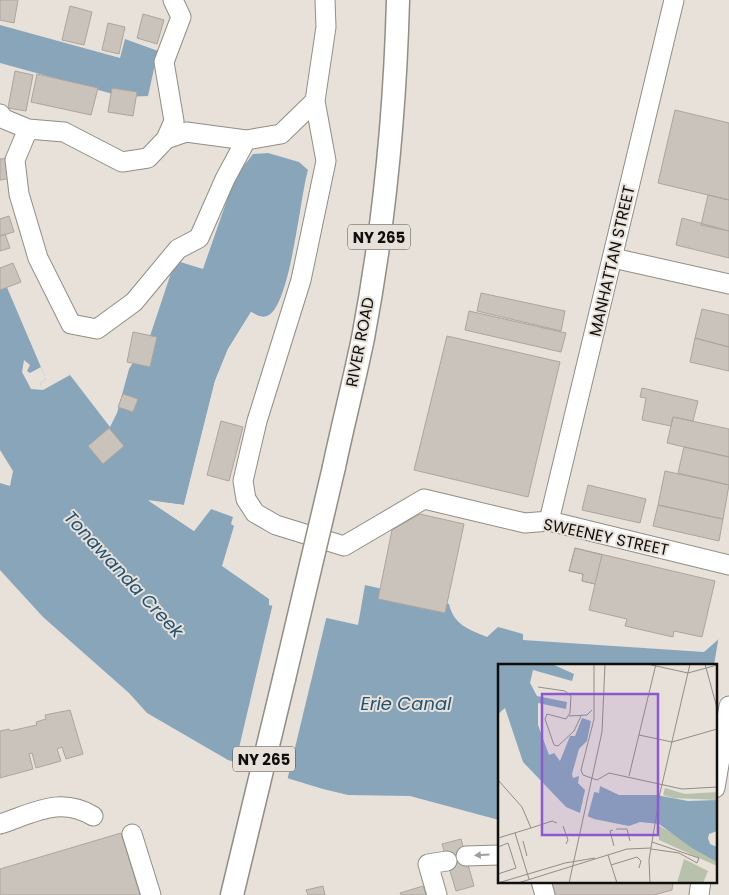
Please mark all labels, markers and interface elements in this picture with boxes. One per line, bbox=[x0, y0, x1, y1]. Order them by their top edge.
street label: MANHATTAN STREET bbox=[583, 183, 641, 339]
road number: NY 265 bbox=[348, 224, 410, 250]
street label: RIVER ROAD bbox=[340, 295, 380, 389]
water label: Tonawanda Creek bbox=[58, 505, 190, 644]
street label: SWEENEY STREET bbox=[541, 513, 671, 562]
inset map bbox=[498, 664, 716, 882]
water label: Erie Canal bbox=[360, 691, 452, 716]
road number: NY 265 bbox=[233, 746, 295, 772]
one-way arrow bbox=[474, 851, 490, 859]

